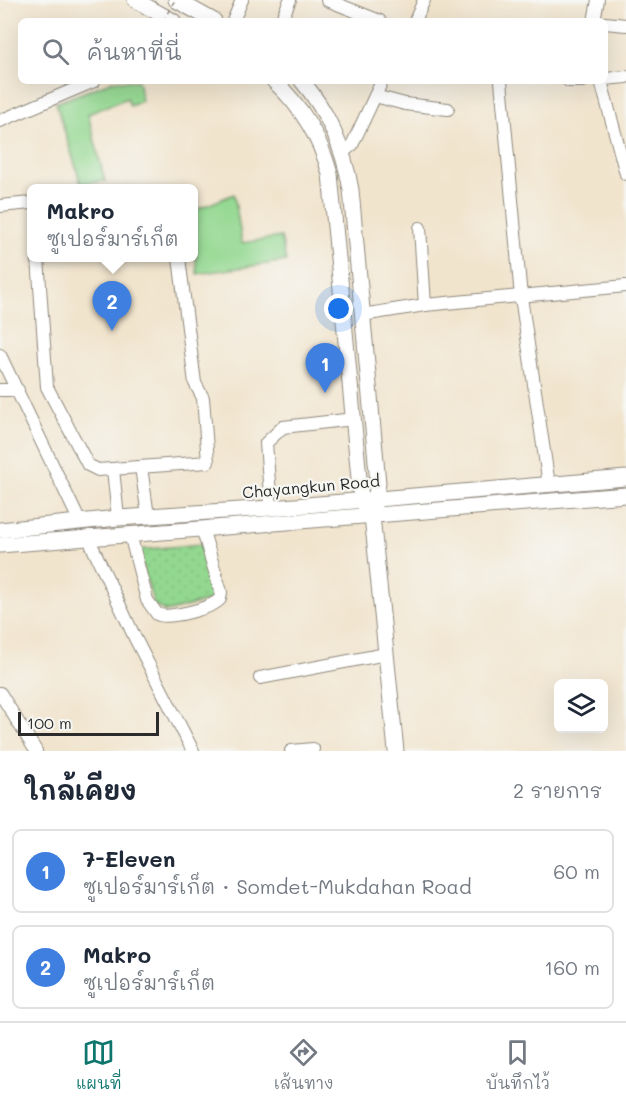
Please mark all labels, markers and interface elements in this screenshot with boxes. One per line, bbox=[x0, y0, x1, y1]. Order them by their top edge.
search box bbox=[18, 18, 608, 84]
icon: search bbox=[39, 35, 72, 68]
text: ค้นหาที่นี่ bbox=[87, 37, 182, 66]
popup bbox=[27, 184, 198, 262]
text: Makro bbox=[46, 196, 114, 225]
text: ซูเปอร์มาร์เก็ต bbox=[46, 225, 179, 251]
pin: 2 bbox=[92, 282, 132, 331]
your location bbox=[324, 294, 353, 323]
pin: 1 bbox=[306, 344, 344, 393]
street label: Chayangkun Road bbox=[241, 470, 381, 502]
map controls bbox=[554, 679, 608, 733]
button: layers bbox=[554, 679, 608, 733]
scale bar bbox=[18, 709, 159, 736]
text: 100 m bbox=[27, 712, 72, 733]
text: ใกล้เคียง bbox=[24, 773, 136, 807]
text: 2 รายการ bbox=[513, 777, 602, 803]
text: 7-Eleven bbox=[83, 844, 175, 873]
text: 1 bbox=[41, 858, 50, 884]
text: 60 m bbox=[553, 858, 600, 884]
text: ซูเปอร์มาร์เก็ต · Somdet-Mukdahan Road bbox=[83, 873, 472, 899]
text: Makro bbox=[83, 940, 151, 969]
text: 2 bbox=[40, 954, 51, 980]
text: 160 m bbox=[544, 954, 600, 980]
text: ซูเปอร์มาร์เก็ต bbox=[83, 969, 215, 995]
tab: แผนที่ bbox=[76, 1036, 122, 1093]
tab: เส้นทาง bbox=[274, 1036, 333, 1093]
tab: บันทึกไว้ bbox=[486, 1036, 550, 1093]

